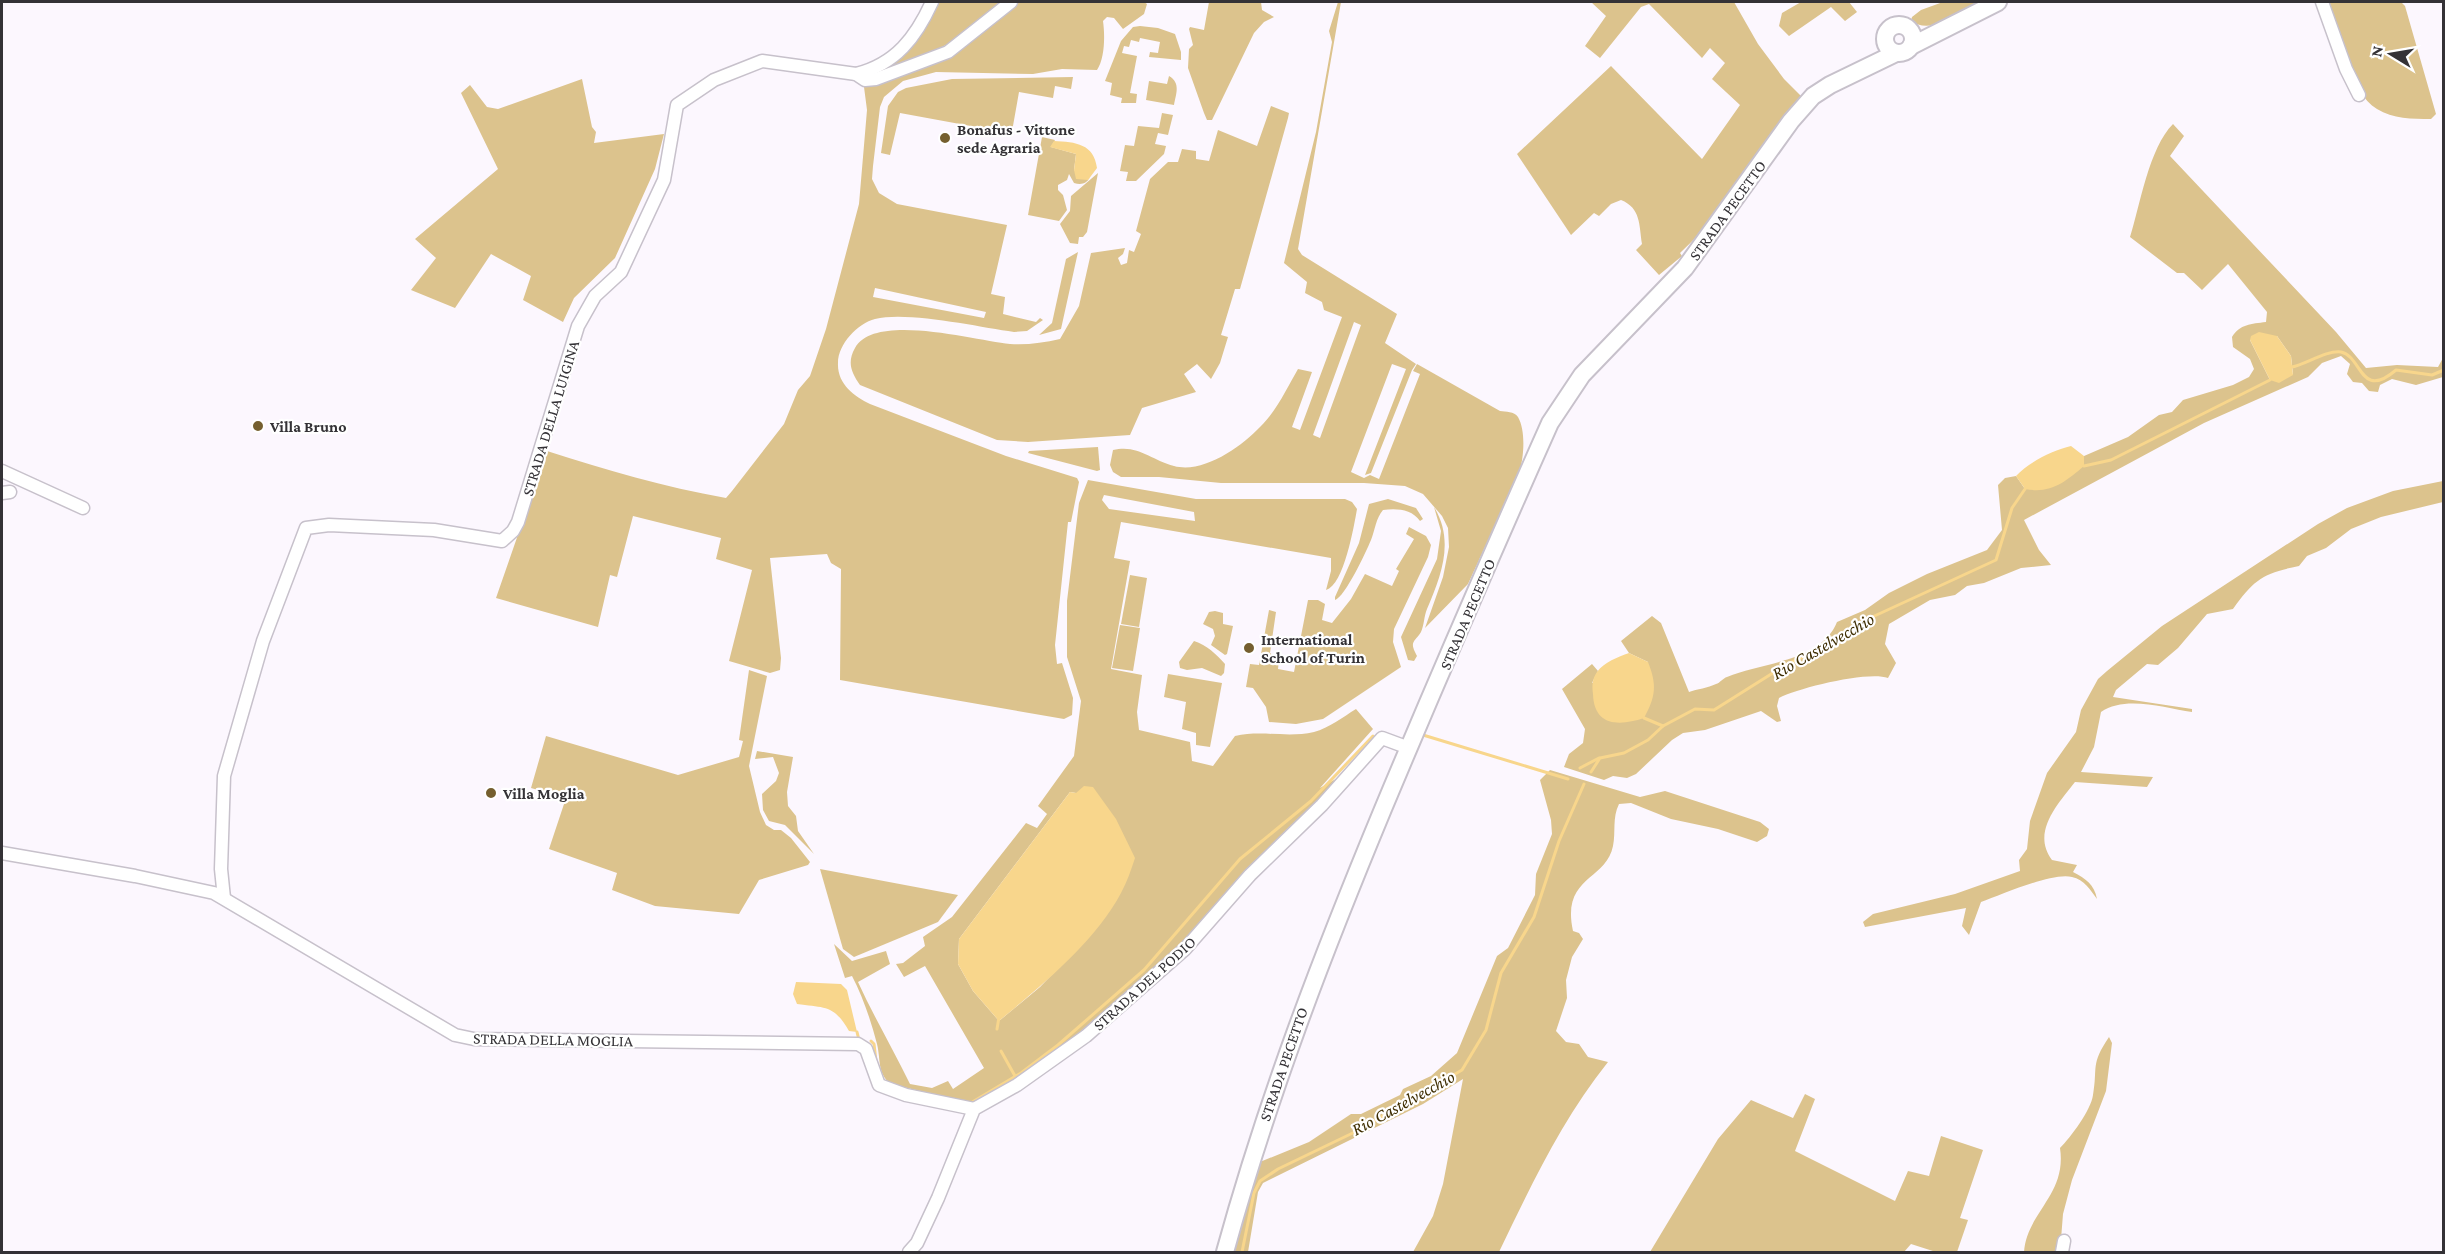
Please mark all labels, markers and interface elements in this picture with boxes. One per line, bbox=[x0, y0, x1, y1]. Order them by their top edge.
north arrow bbox=[2361, 24, 2421, 84]
text: N bbox=[2367, 44, 2386, 58]
place label: Bonafus - Vittone sede Agraria bbox=[957, 121, 1075, 156]
marker: Bonafus - Vittone sede Agraria bbox=[938, 131, 952, 145]
street label: STRADA PECETTO bbox=[1686, 157, 1769, 263]
street label: STRADA DELLA LUIGINA bbox=[519, 338, 582, 498]
place label: Villa Bruno bbox=[269, 418, 346, 435]
marker: Villa Bruno bbox=[251, 419, 265, 433]
street label: STRADA PECETTO bbox=[1436, 556, 1499, 672]
water label: Rio Castelvecchio bbox=[1768, 608, 1878, 683]
place label: International School of Turin bbox=[1261, 631, 1365, 666]
marker: International School of Turin bbox=[1242, 641, 1256, 655]
place label: Villa Moglia bbox=[502, 785, 585, 802]
marker: Villa Moglia bbox=[484, 786, 498, 800]
street label: STRADA DEL PODIO bbox=[1090, 933, 1199, 1034]
street label: STRADA PECETTO bbox=[1256, 1005, 1311, 1123]
street label: STRADA DELLA MOGLIA bbox=[473, 1030, 634, 1049]
water label: Rio Castelvecchio bbox=[1348, 1066, 1458, 1140]

